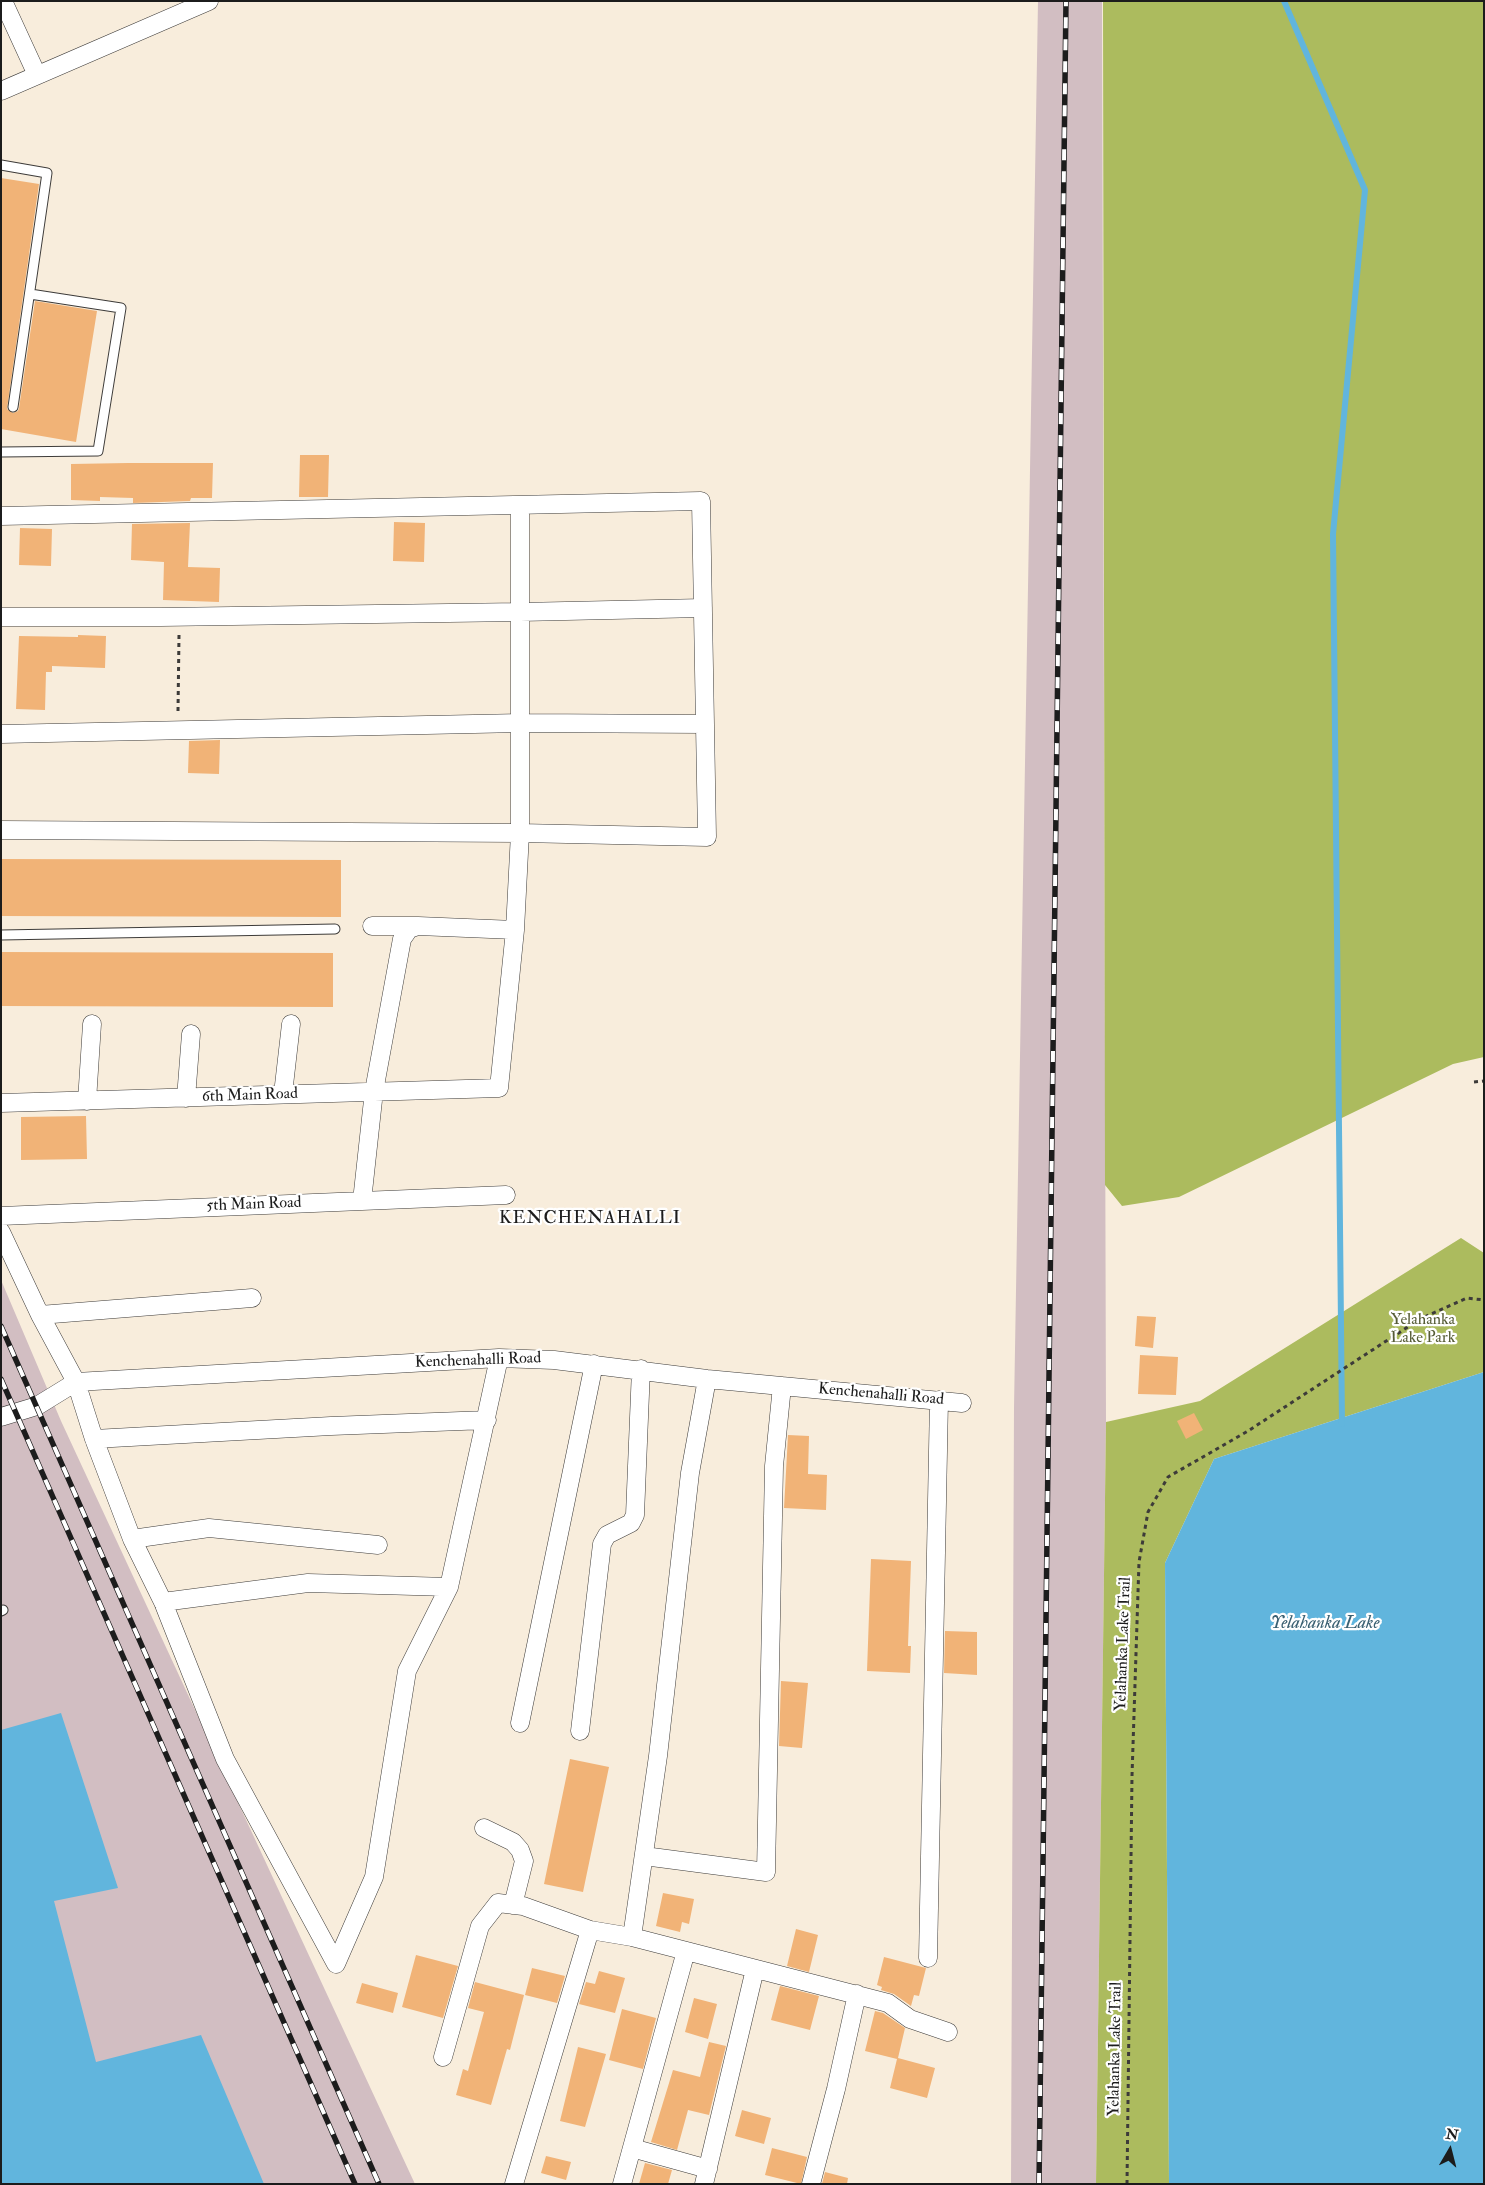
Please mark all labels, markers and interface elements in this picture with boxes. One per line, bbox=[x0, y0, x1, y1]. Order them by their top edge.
street label: 6th Main Road bbox=[202, 1085, 298, 1107]
street label: 5th Main Road bbox=[206, 1194, 302, 1216]
district label: KENCHENAHALLI bbox=[497, 1208, 683, 1230]
park label: Yelahanka Lake Park bbox=[1391, 1311, 1455, 1349]
street label: Kenchenahalli Road bbox=[414, 1349, 542, 1373]
street label: Kenchenahalli Road bbox=[817, 1380, 945, 1410]
street label: Yelahanka Lake Trail bbox=[1112, 1577, 1136, 1711]
water label: Yelahanka Lake bbox=[1271, 1613, 1379, 1635]
street label: Yelahanka Lake Trail bbox=[1105, 1982, 1127, 2116]
north arrow bbox=[1425, 2125, 1475, 2175]
text: N bbox=[1445, 2125, 1460, 2144]

